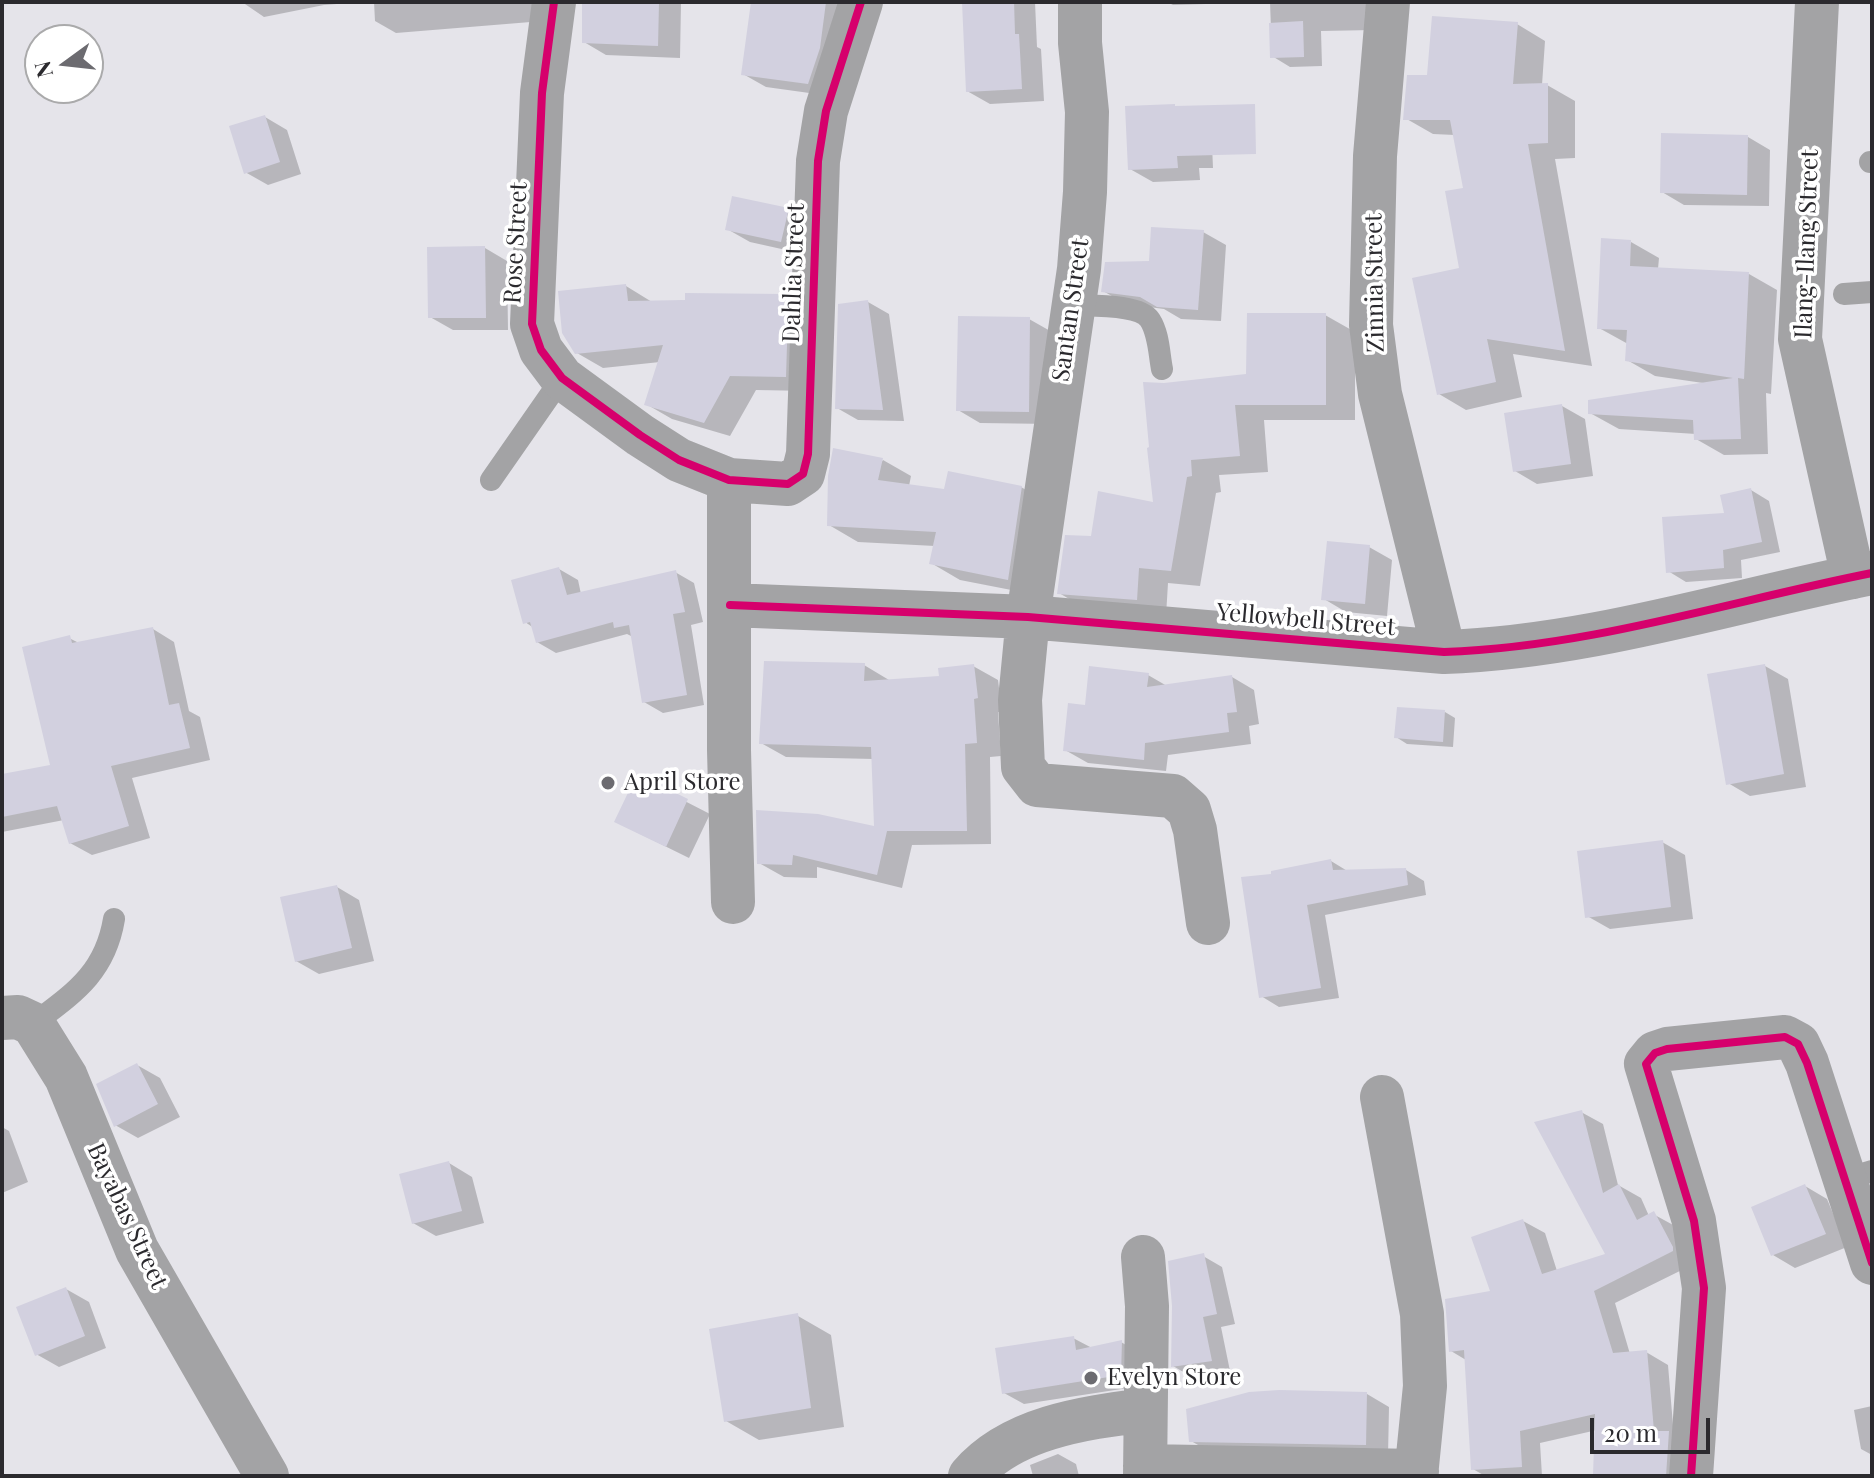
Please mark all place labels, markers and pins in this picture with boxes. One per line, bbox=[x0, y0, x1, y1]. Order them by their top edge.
place label: April Store bbox=[624, 769, 741, 797]
marker: April Store bbox=[599, 774, 617, 792]
place label: Evelyn Store bbox=[1107, 1364, 1241, 1392]
marker: Evelyn Store bbox=[1082, 1369, 1100, 1387]

